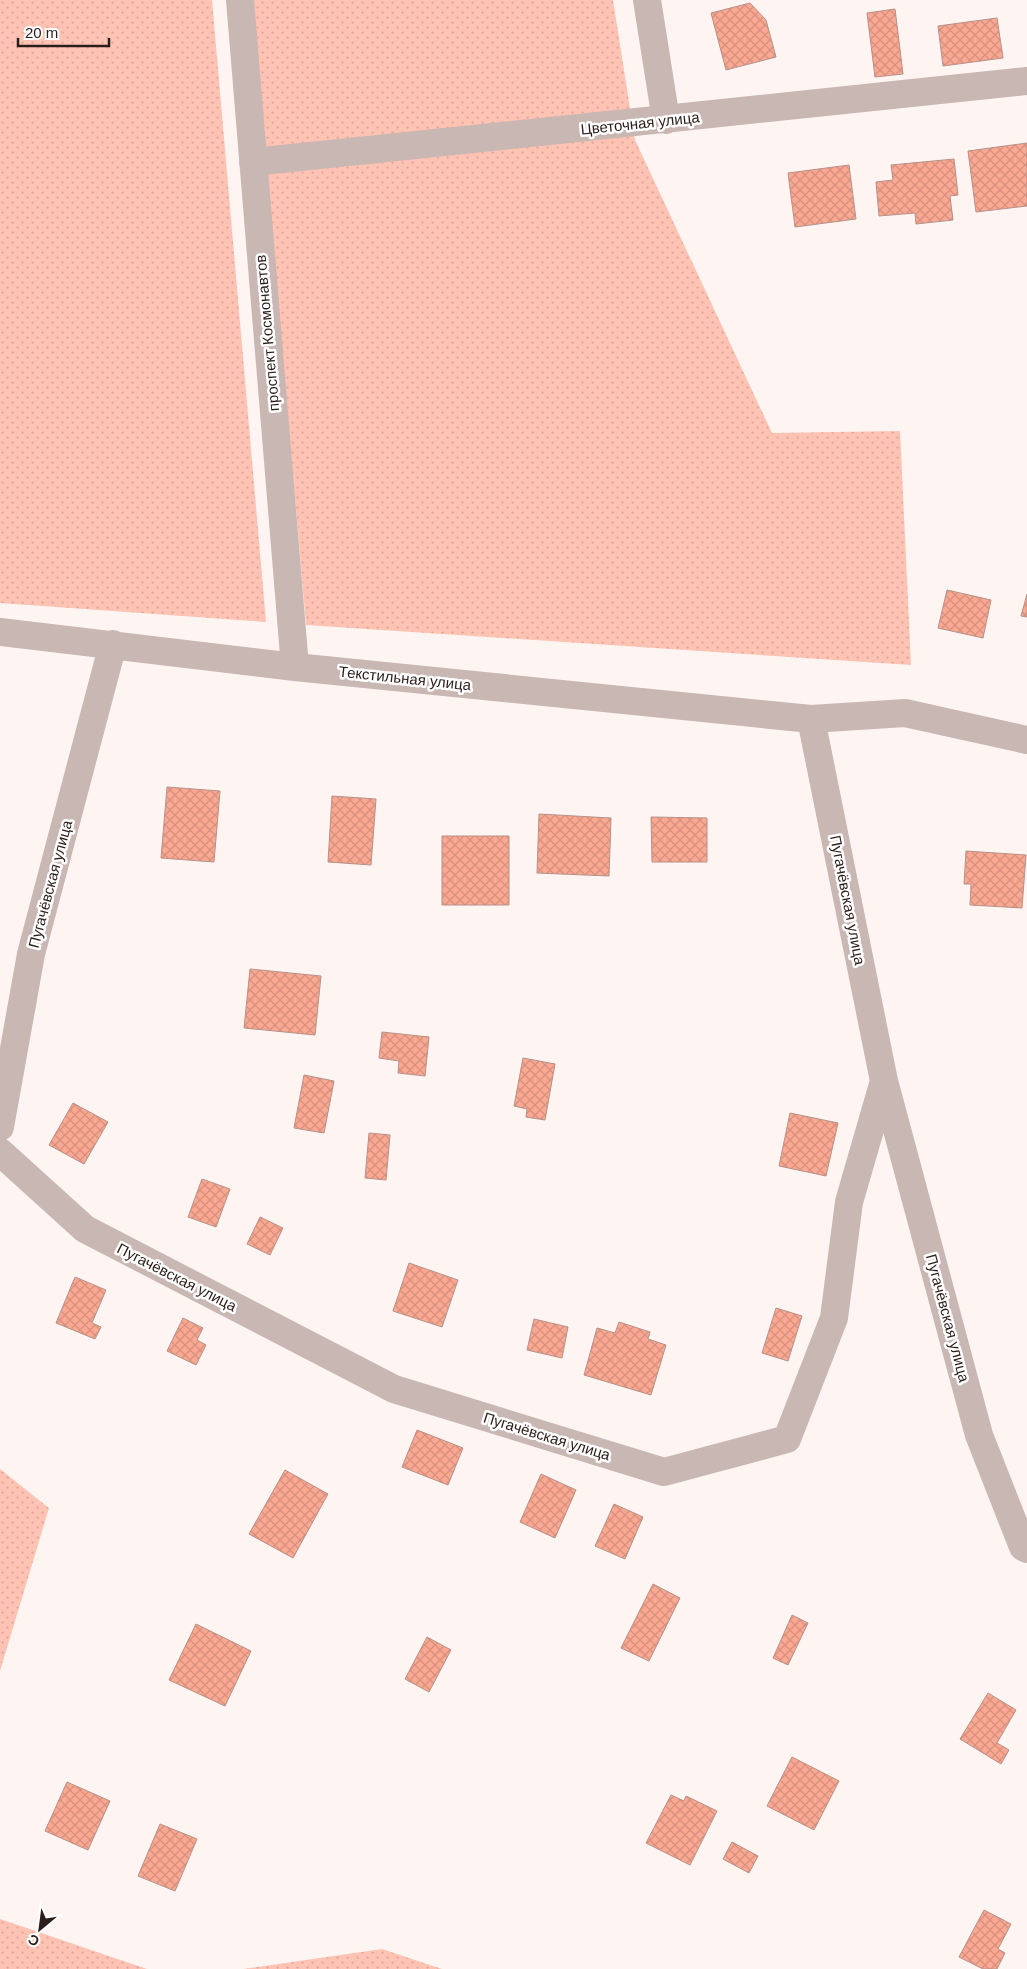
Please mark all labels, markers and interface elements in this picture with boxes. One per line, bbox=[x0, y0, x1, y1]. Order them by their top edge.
scale bar bbox=[18, 15, 109, 47]
text: 20 m bbox=[25, 24, 58, 41]
street label: Цветочная улица bbox=[580, 108, 701, 138]
street label: проспект Космонавтов bbox=[252, 254, 282, 412]
street label: Текстильная улица bbox=[338, 663, 473, 693]
street label: Пугачёвская улица bbox=[25, 818, 75, 950]
street label: Пугачёвская улица bbox=[827, 834, 869, 967]
street label: Пугачёвская улица bbox=[114, 1240, 240, 1315]
street label: Пугачёвская улица bbox=[923, 1252, 973, 1384]
street label: Пугачёвская улица bbox=[482, 1409, 613, 1464]
north arrow bbox=[15, 1904, 65, 1954]
text: С bbox=[25, 1931, 42, 1950]

